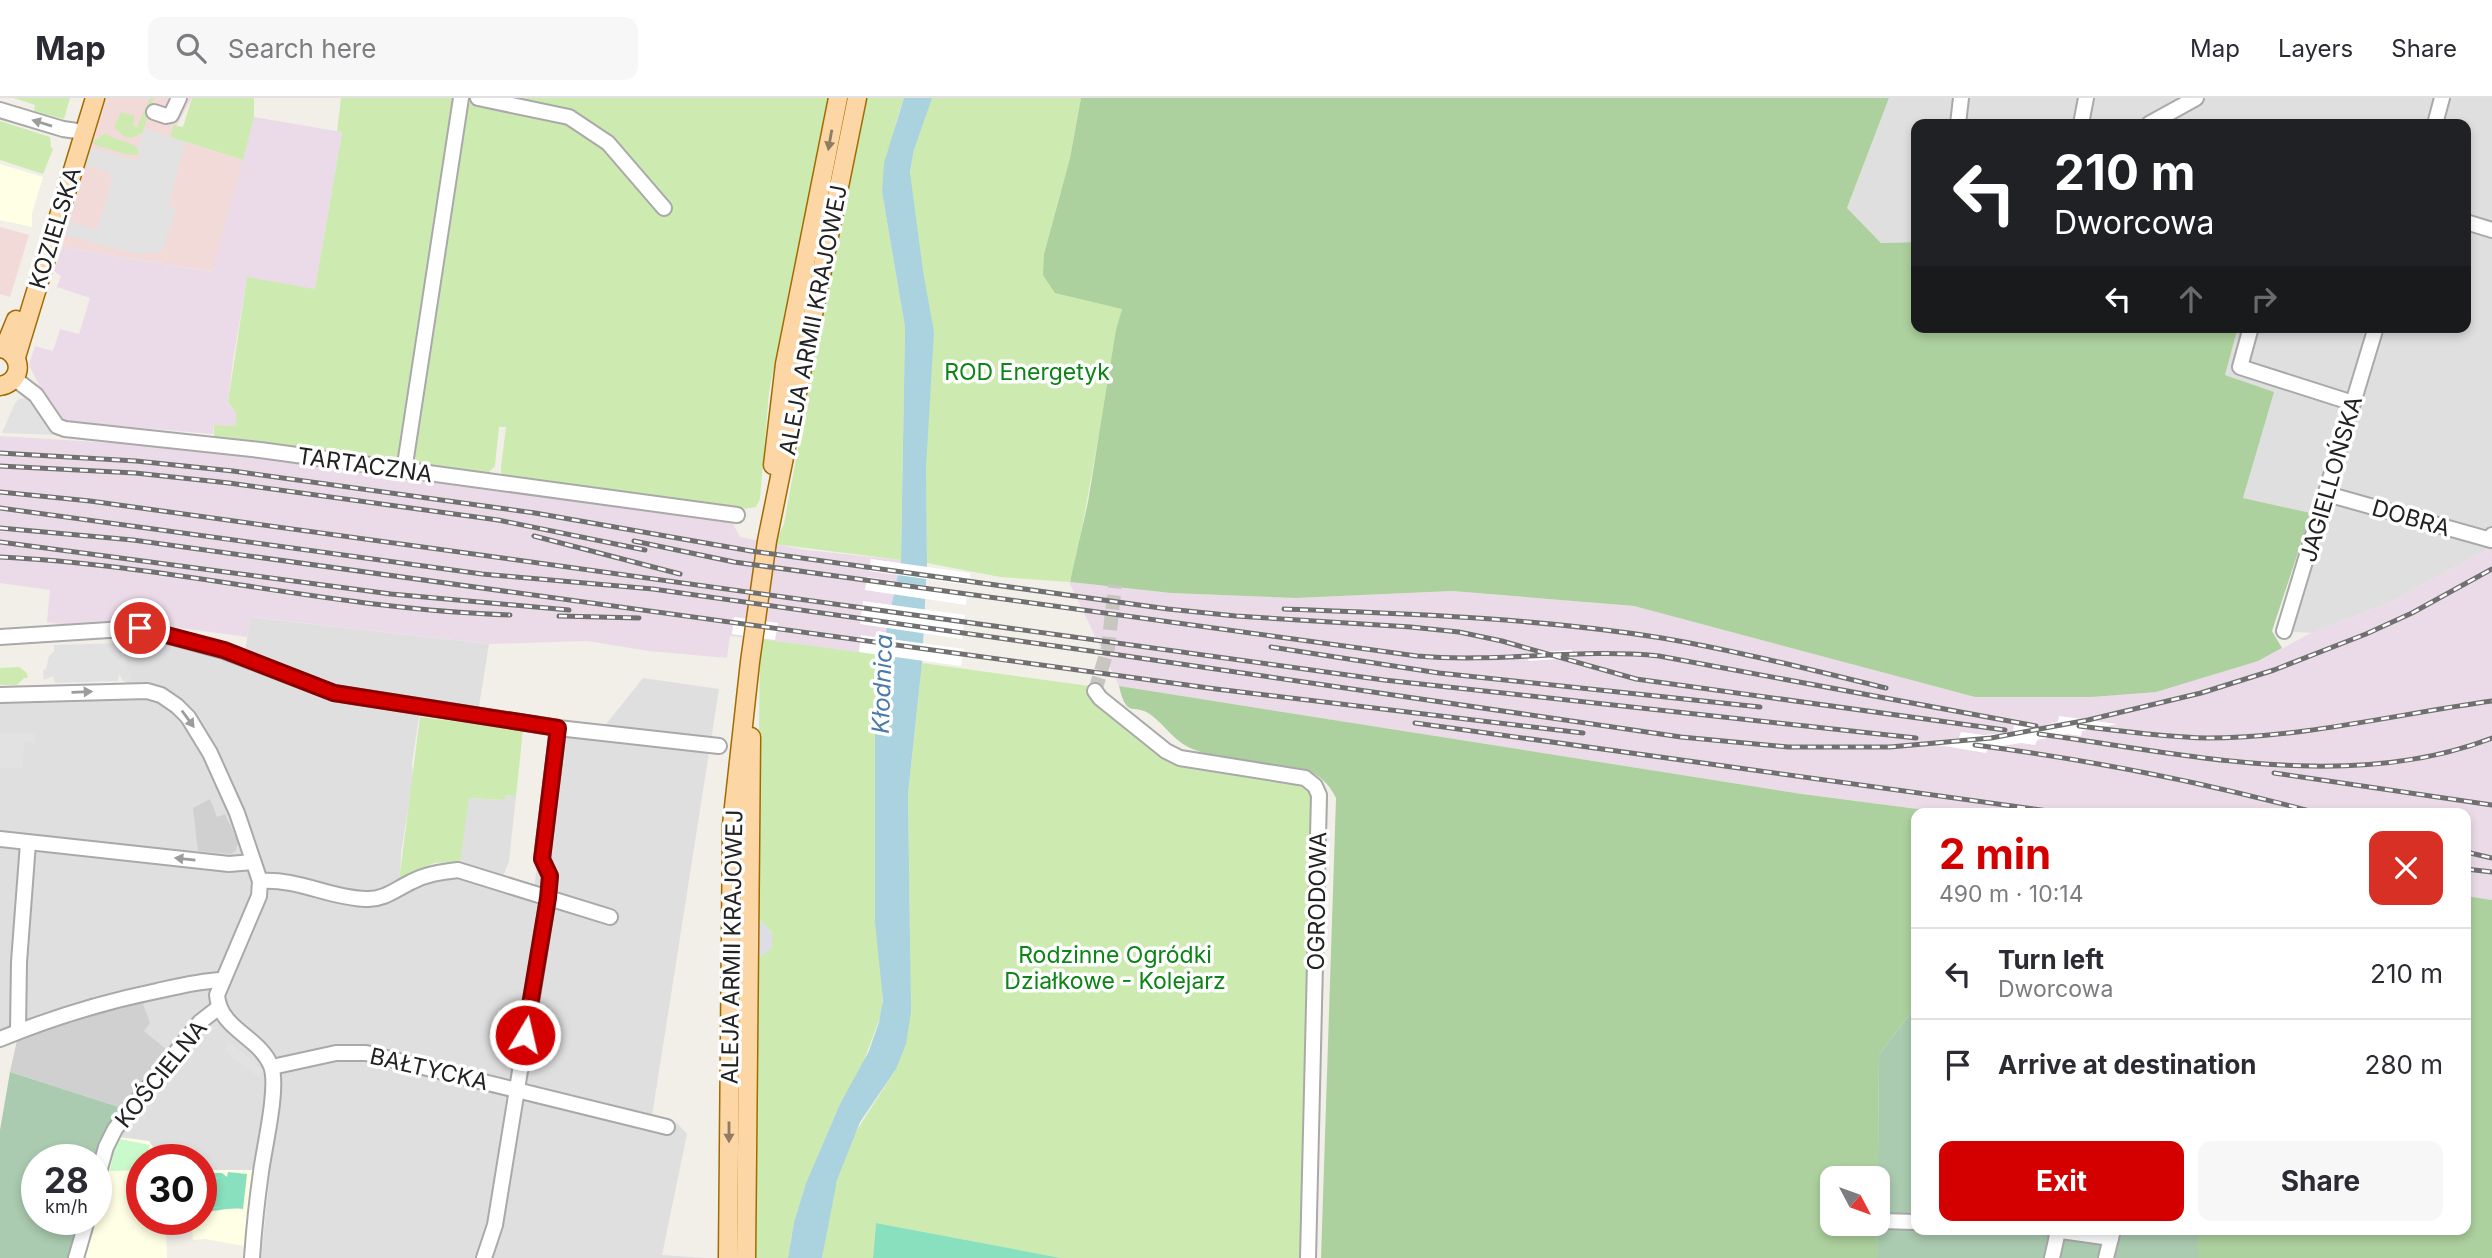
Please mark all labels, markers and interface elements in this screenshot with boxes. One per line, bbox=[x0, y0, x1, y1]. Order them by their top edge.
search box bbox=[148, 17, 638, 80]
text: Map bbox=[35, 28, 106, 68]
icon: search bbox=[172, 29, 210, 67]
text: Search here bbox=[228, 33, 376, 64]
text: Map bbox=[2190, 34, 2240, 63]
text: Layers bbox=[2278, 34, 2353, 63]
text: Share bbox=[2391, 34, 2457, 63]
one-way arrow bbox=[31, 117, 52, 127]
one-way arrow bbox=[824, 129, 835, 151]
text: 210 m bbox=[2054, 143, 2195, 202]
icon: left bbox=[1939, 147, 2030, 238]
street label: KOZIELSKA bbox=[23, 164, 87, 292]
street label: ALEJA ARMII KRAJOWEJ bbox=[773, 183, 853, 457]
text: Dworcowa bbox=[2054, 203, 2214, 242]
icon: left bbox=[2099, 280, 2137, 318]
icon: ahead bbox=[2172, 280, 2210, 318]
icon: right bbox=[2245, 280, 2283, 318]
park label: ROD Energetyk bbox=[944, 358, 1110, 386]
street label: JAGIELLOŃSKA bbox=[2294, 393, 2368, 565]
street label: TARTACZNA bbox=[296, 442, 434, 488]
street label: DOBRA bbox=[2369, 494, 2453, 543]
pin bbox=[110, 598, 170, 658]
icon: arrive bbox=[121, 609, 159, 647]
water label: Kłodnica bbox=[866, 634, 898, 734]
one-way arrow bbox=[71, 687, 93, 698]
one-way arrow bbox=[180, 710, 194, 728]
street label: ALEJA ARMII KRAJOWEJ bbox=[716, 810, 748, 1084]
text: 2 min bbox=[1939, 828, 2051, 879]
street label: OGRODOWA bbox=[1302, 831, 1332, 971]
button: close bbox=[2369, 831, 2443, 905]
one-way arrow bbox=[174, 854, 196, 865]
text: 490 m · 10:14 bbox=[1939, 880, 2084, 908]
park label: Rodzinne Ogródki Działkowe - Kolejarz bbox=[1004, 941, 1226, 995]
text: Turn left bbox=[1998, 944, 2104, 975]
icon: left bbox=[1939, 955, 1977, 993]
text: 210 m bbox=[2370, 958, 2443, 989]
text: Dworcowa bbox=[1998, 975, 2113, 1003]
position arrow bbox=[488, 998, 562, 1072]
street label: KOŚCIELNA bbox=[109, 1015, 213, 1133]
street label: BAŁTYCKA bbox=[367, 1042, 491, 1096]
icon: arrive bbox=[1939, 1046, 1977, 1084]
text: Arrive at destination bbox=[1998, 1049, 2257, 1080]
text: 280 m bbox=[2365, 1049, 2443, 1080]
one-way arrow bbox=[723, 1121, 735, 1143]
button: Exit bbox=[1939, 1141, 2184, 1221]
button: Share bbox=[2198, 1141, 2443, 1221]
speed limit sign: 30 bbox=[126, 1144, 217, 1235]
text: 28 bbox=[44, 1159, 89, 1201]
north arrow bbox=[1820, 1166, 1890, 1236]
map controls bbox=[1820, 1166, 1890, 1236]
text: km/h bbox=[45, 1196, 88, 1217]

